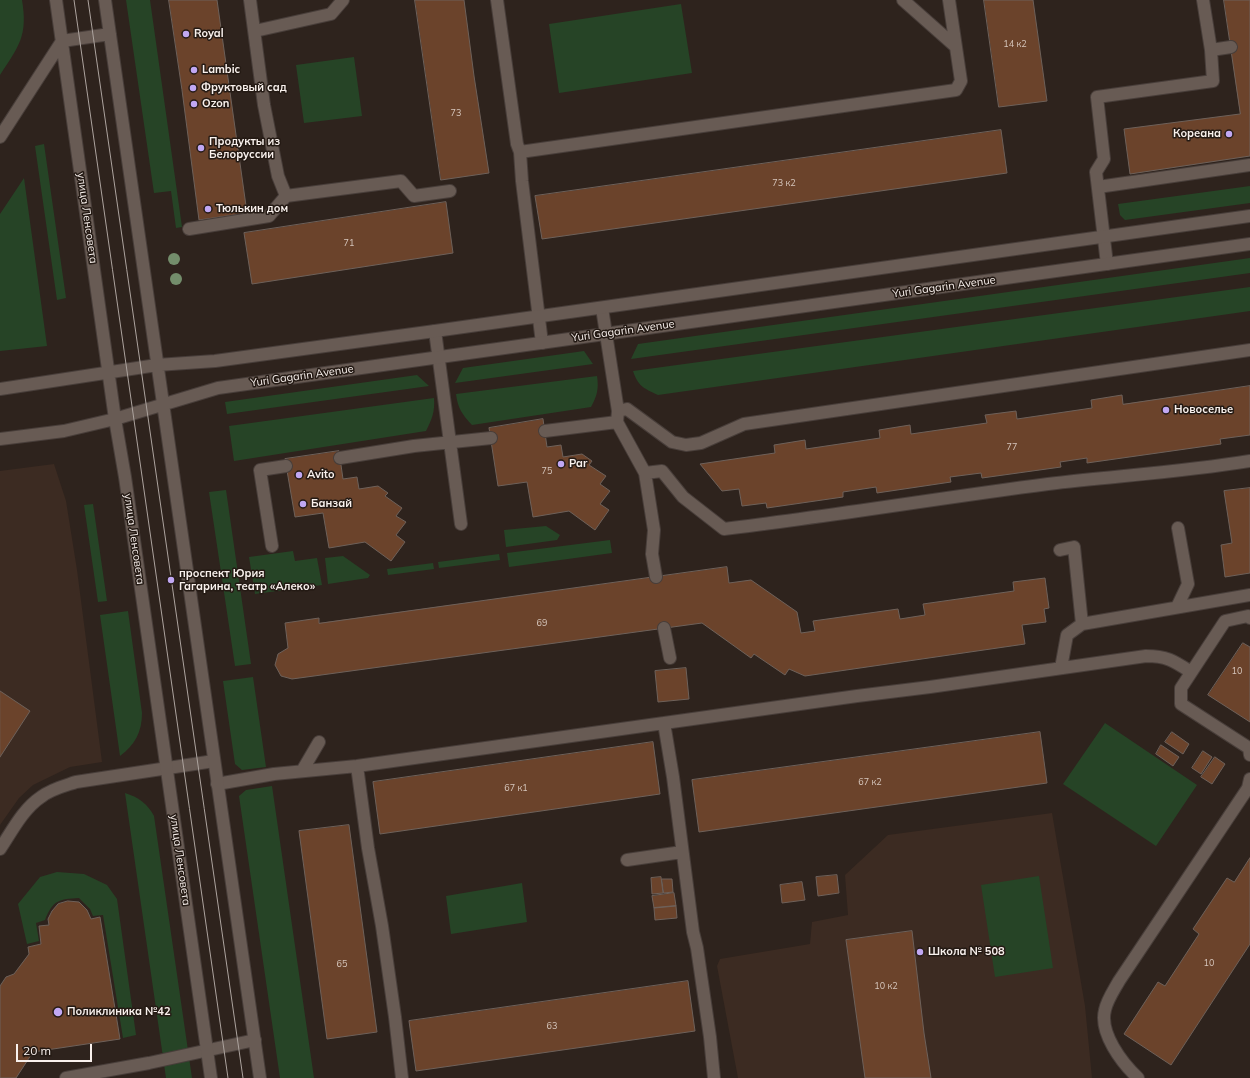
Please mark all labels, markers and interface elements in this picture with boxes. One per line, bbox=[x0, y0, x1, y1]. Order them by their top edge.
place label: Royal bbox=[194, 27, 224, 41]
marker: Royal bbox=[181, 29, 191, 39]
house number: 14 к2 bbox=[1003, 39, 1027, 49]
place label: Lambic bbox=[202, 63, 240, 77]
marker: Lambic bbox=[189, 65, 199, 75]
place label: Фруктовый сад bbox=[201, 81, 287, 95]
marker: Фруктовый сад bbox=[188, 83, 198, 93]
place label: Ozon bbox=[202, 97, 229, 111]
marker: Ozon bbox=[189, 99, 199, 109]
house number: 73 bbox=[451, 108, 461, 118]
place label: Кореана bbox=[1173, 127, 1221, 141]
marker: Кореана bbox=[1224, 129, 1234, 139]
place label: Продукты из Белоруссии bbox=[209, 135, 280, 161]
marker: Продукты из Белоруссии bbox=[196, 143, 206, 153]
street label: улица Ленсовета bbox=[74, 172, 100, 264]
house number: 73 к2 bbox=[772, 178, 796, 188]
place label: Тюлькин дом bbox=[216, 202, 288, 216]
marker: Тюлькин дом bbox=[203, 204, 213, 214]
house number: 71 bbox=[344, 238, 354, 248]
street label: Yuri Gagarin Avenue bbox=[892, 273, 996, 301]
street label: Yuri Gagarin Avenue bbox=[571, 317, 675, 345]
street label: Yuri Gagarin Avenue bbox=[250, 362, 354, 390]
place label: Новоселье bbox=[1174, 403, 1233, 417]
marker: Новоселье bbox=[1161, 405, 1171, 415]
house number: 77 bbox=[1007, 442, 1017, 452]
place label: Par bbox=[569, 457, 587, 471]
marker: Par bbox=[556, 459, 566, 469]
house number: 75 bbox=[542, 466, 552, 476]
place label: Avito bbox=[307, 468, 334, 482]
marker: Avito bbox=[294, 470, 304, 480]
street label: улица Ленсовета bbox=[121, 493, 147, 585]
place label: Банзай bbox=[311, 497, 352, 511]
marker: Банзай bbox=[298, 499, 308, 509]
place label: проспект Юрия Гагарина, театр «Алеко» bbox=[179, 567, 315, 593]
marker: проспект Юрия Гагарина, театр «Алеко» bbox=[166, 575, 176, 585]
house number: 69 bbox=[537, 618, 547, 628]
house number: 10 bbox=[1232, 666, 1242, 676]
house number: 67 к2 bbox=[858, 777, 882, 787]
house number: 67 к1 bbox=[504, 783, 528, 793]
street label: улица Ленсовета bbox=[167, 814, 193, 906]
place label: Школа № 508 bbox=[928, 945, 1005, 959]
marker: Школа № 508 bbox=[915, 947, 925, 957]
house number: 10 bbox=[1204, 958, 1214, 968]
house number: 65 bbox=[337, 959, 347, 969]
house number: 10 к2 bbox=[874, 981, 898, 991]
place label: Поликлиника №42 bbox=[67, 1005, 171, 1019]
marker: Поликлиника №42 bbox=[52, 1006, 64, 1018]
house number: 63 bbox=[547, 1021, 557, 1031]
scale bar bbox=[18, 1036, 94, 1062]
text: 20 m bbox=[23, 1043, 51, 1058]

